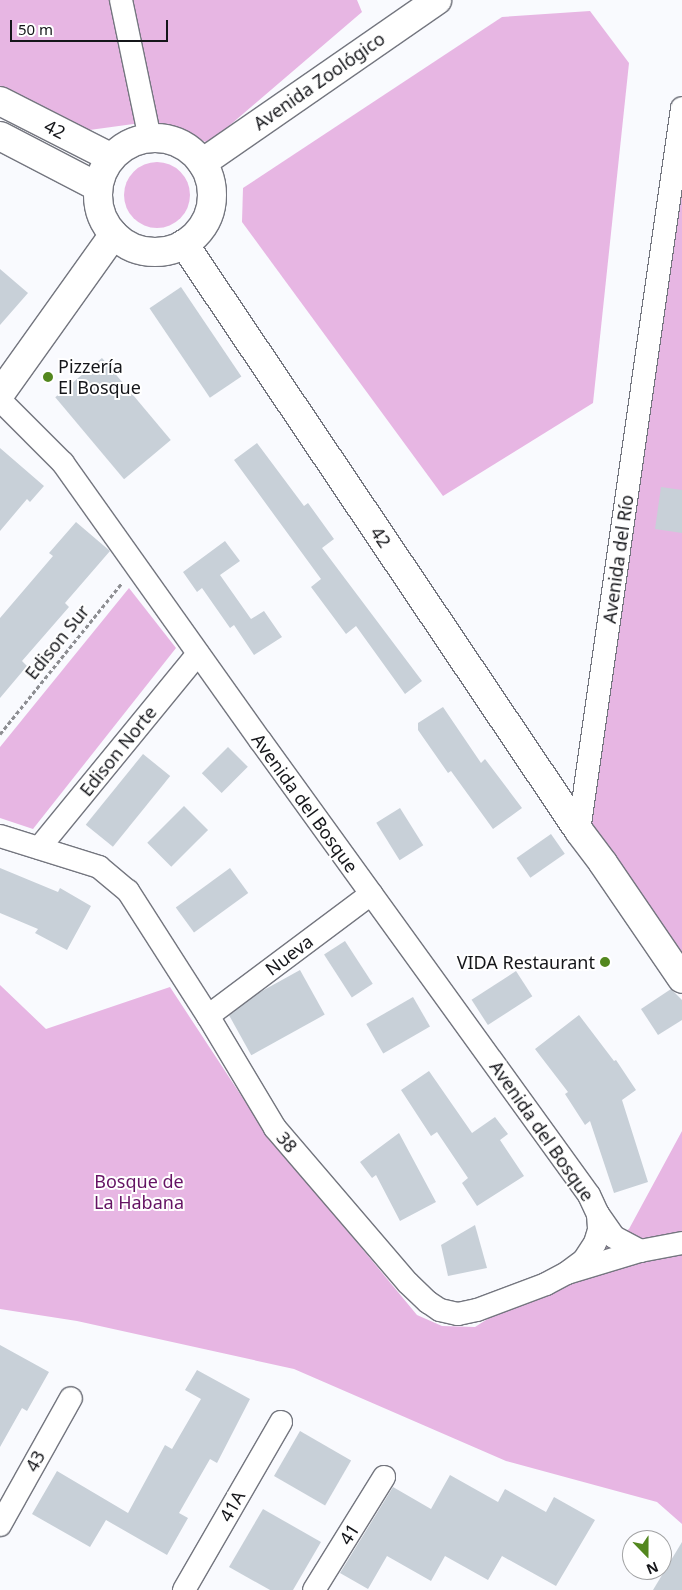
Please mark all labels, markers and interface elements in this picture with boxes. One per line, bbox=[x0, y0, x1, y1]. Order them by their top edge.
scale bar bbox=[12, 10, 170, 42]
text: 50 m bbox=[18, 19, 53, 39]
street label: Avenida Zoológico bbox=[249, 28, 389, 134]
street label: 42 bbox=[41, 115, 69, 143]
place label: Pizzería El Bosque bbox=[58, 356, 141, 398]
marker: Pizzería El Bosque bbox=[42, 371, 54, 383]
street label: Avenida del Río bbox=[598, 493, 638, 625]
street label: 42 bbox=[366, 522, 396, 552]
street label: Edison Sur bbox=[20, 600, 94, 684]
street label: Edison Norte bbox=[75, 702, 161, 800]
street label: Avenida del Bosque bbox=[247, 729, 363, 877]
street label: Nueva bbox=[261, 930, 317, 980]
place label: VIDA Restaurant bbox=[457, 951, 595, 973]
marker: VIDA Restaurant bbox=[599, 956, 611, 968]
street label: Avenida del Bosque bbox=[485, 1057, 599, 1205]
street label: 38 bbox=[272, 1127, 302, 1157]
park label: Bosque de La Habana bbox=[94, 1171, 184, 1214]
street label: 43 bbox=[21, 1447, 49, 1475]
street label: 41A bbox=[215, 1487, 249, 1525]
street label: 41 bbox=[334, 1520, 364, 1548]
north arrow bbox=[622, 1530, 672, 1580]
text: N bbox=[644, 1557, 661, 1579]

